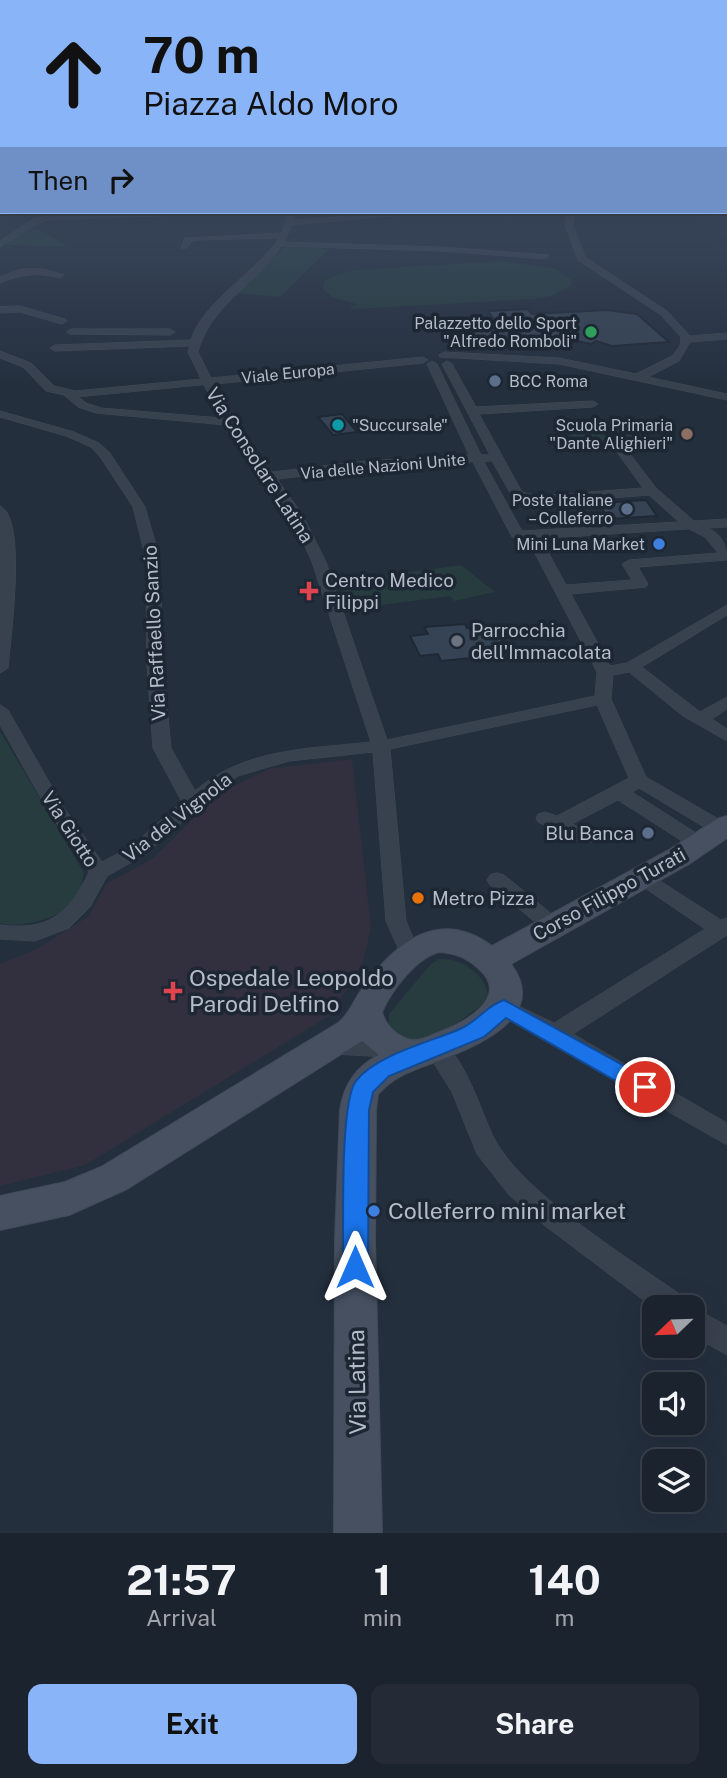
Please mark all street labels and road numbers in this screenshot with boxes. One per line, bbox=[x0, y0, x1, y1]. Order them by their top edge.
street label: Viale Europa bbox=[241, 359, 336, 388]
street label: Via Consolare Latina bbox=[202, 383, 318, 547]
street label: Via delle Nazioni Unite bbox=[300, 450, 466, 483]
street label: Via Raffaello Sanzio bbox=[138, 545, 170, 721]
street label: Via del Vignola bbox=[118, 768, 236, 866]
street label: Via Giotto bbox=[37, 787, 103, 871]
street label: Corso Filippo Turati bbox=[529, 843, 689, 945]
street label: Via Latina bbox=[342, 1329, 371, 1435]

